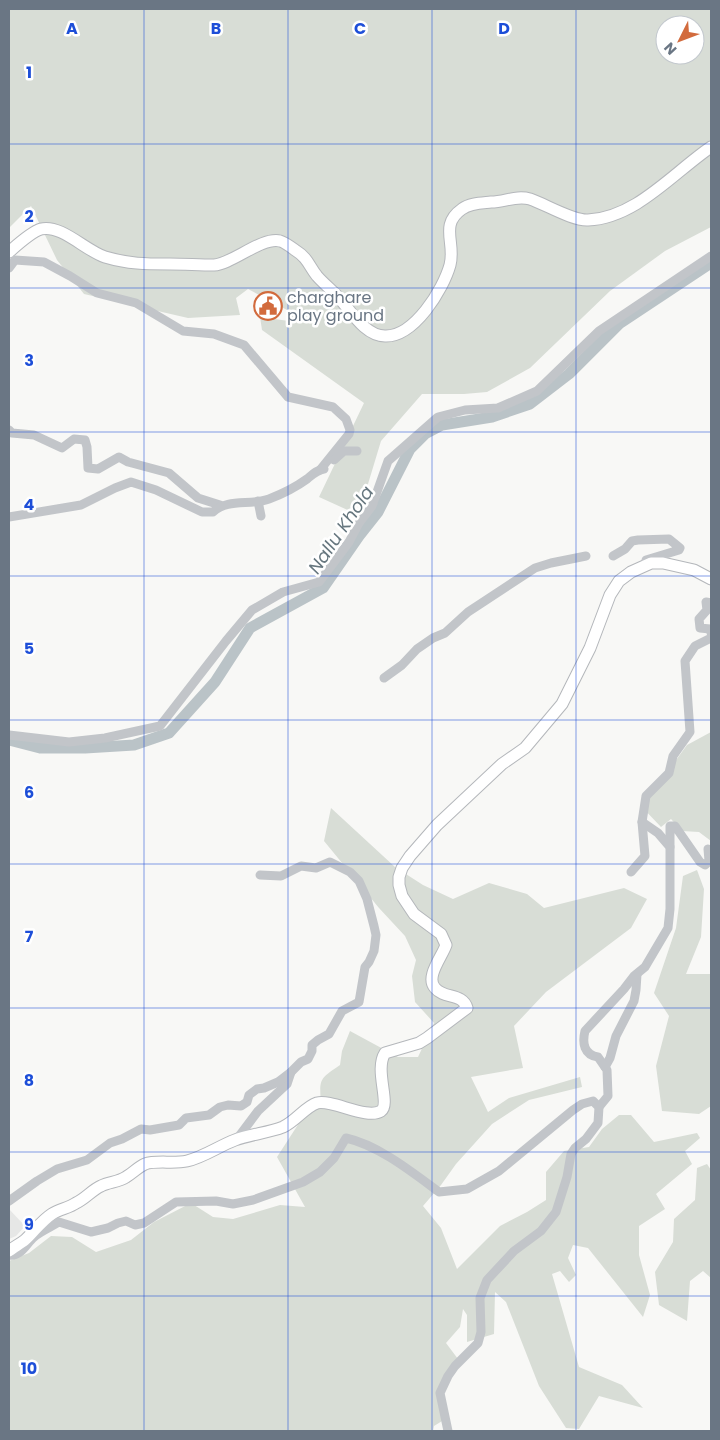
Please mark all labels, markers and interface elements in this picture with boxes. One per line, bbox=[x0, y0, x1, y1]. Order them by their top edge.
north arrow bbox=[655, 15, 705, 65]
text: A bbox=[66, 17, 78, 40]
text: B bbox=[211, 17, 221, 40]
text: C bbox=[354, 17, 366, 40]
text: D bbox=[498, 17, 510, 40]
text: N bbox=[659, 38, 681, 59]
text: 1 bbox=[26, 61, 32, 84]
text: 2 bbox=[24, 205, 34, 228]
place label: charghare play ground bbox=[287, 286, 384, 327]
public building icon: charghare play ground bbox=[253, 291, 283, 321]
text: 3 bbox=[24, 349, 34, 372]
water label: Nallu Khola bbox=[302, 481, 379, 579]
text: 4 bbox=[24, 493, 35, 516]
text: 5 bbox=[24, 637, 34, 660]
text: 6 bbox=[24, 781, 34, 804]
text: 7 bbox=[25, 925, 34, 948]
text: 8 bbox=[24, 1069, 34, 1092]
text: 9 bbox=[24, 1213, 34, 1236]
text: 10 bbox=[21, 1357, 37, 1380]

